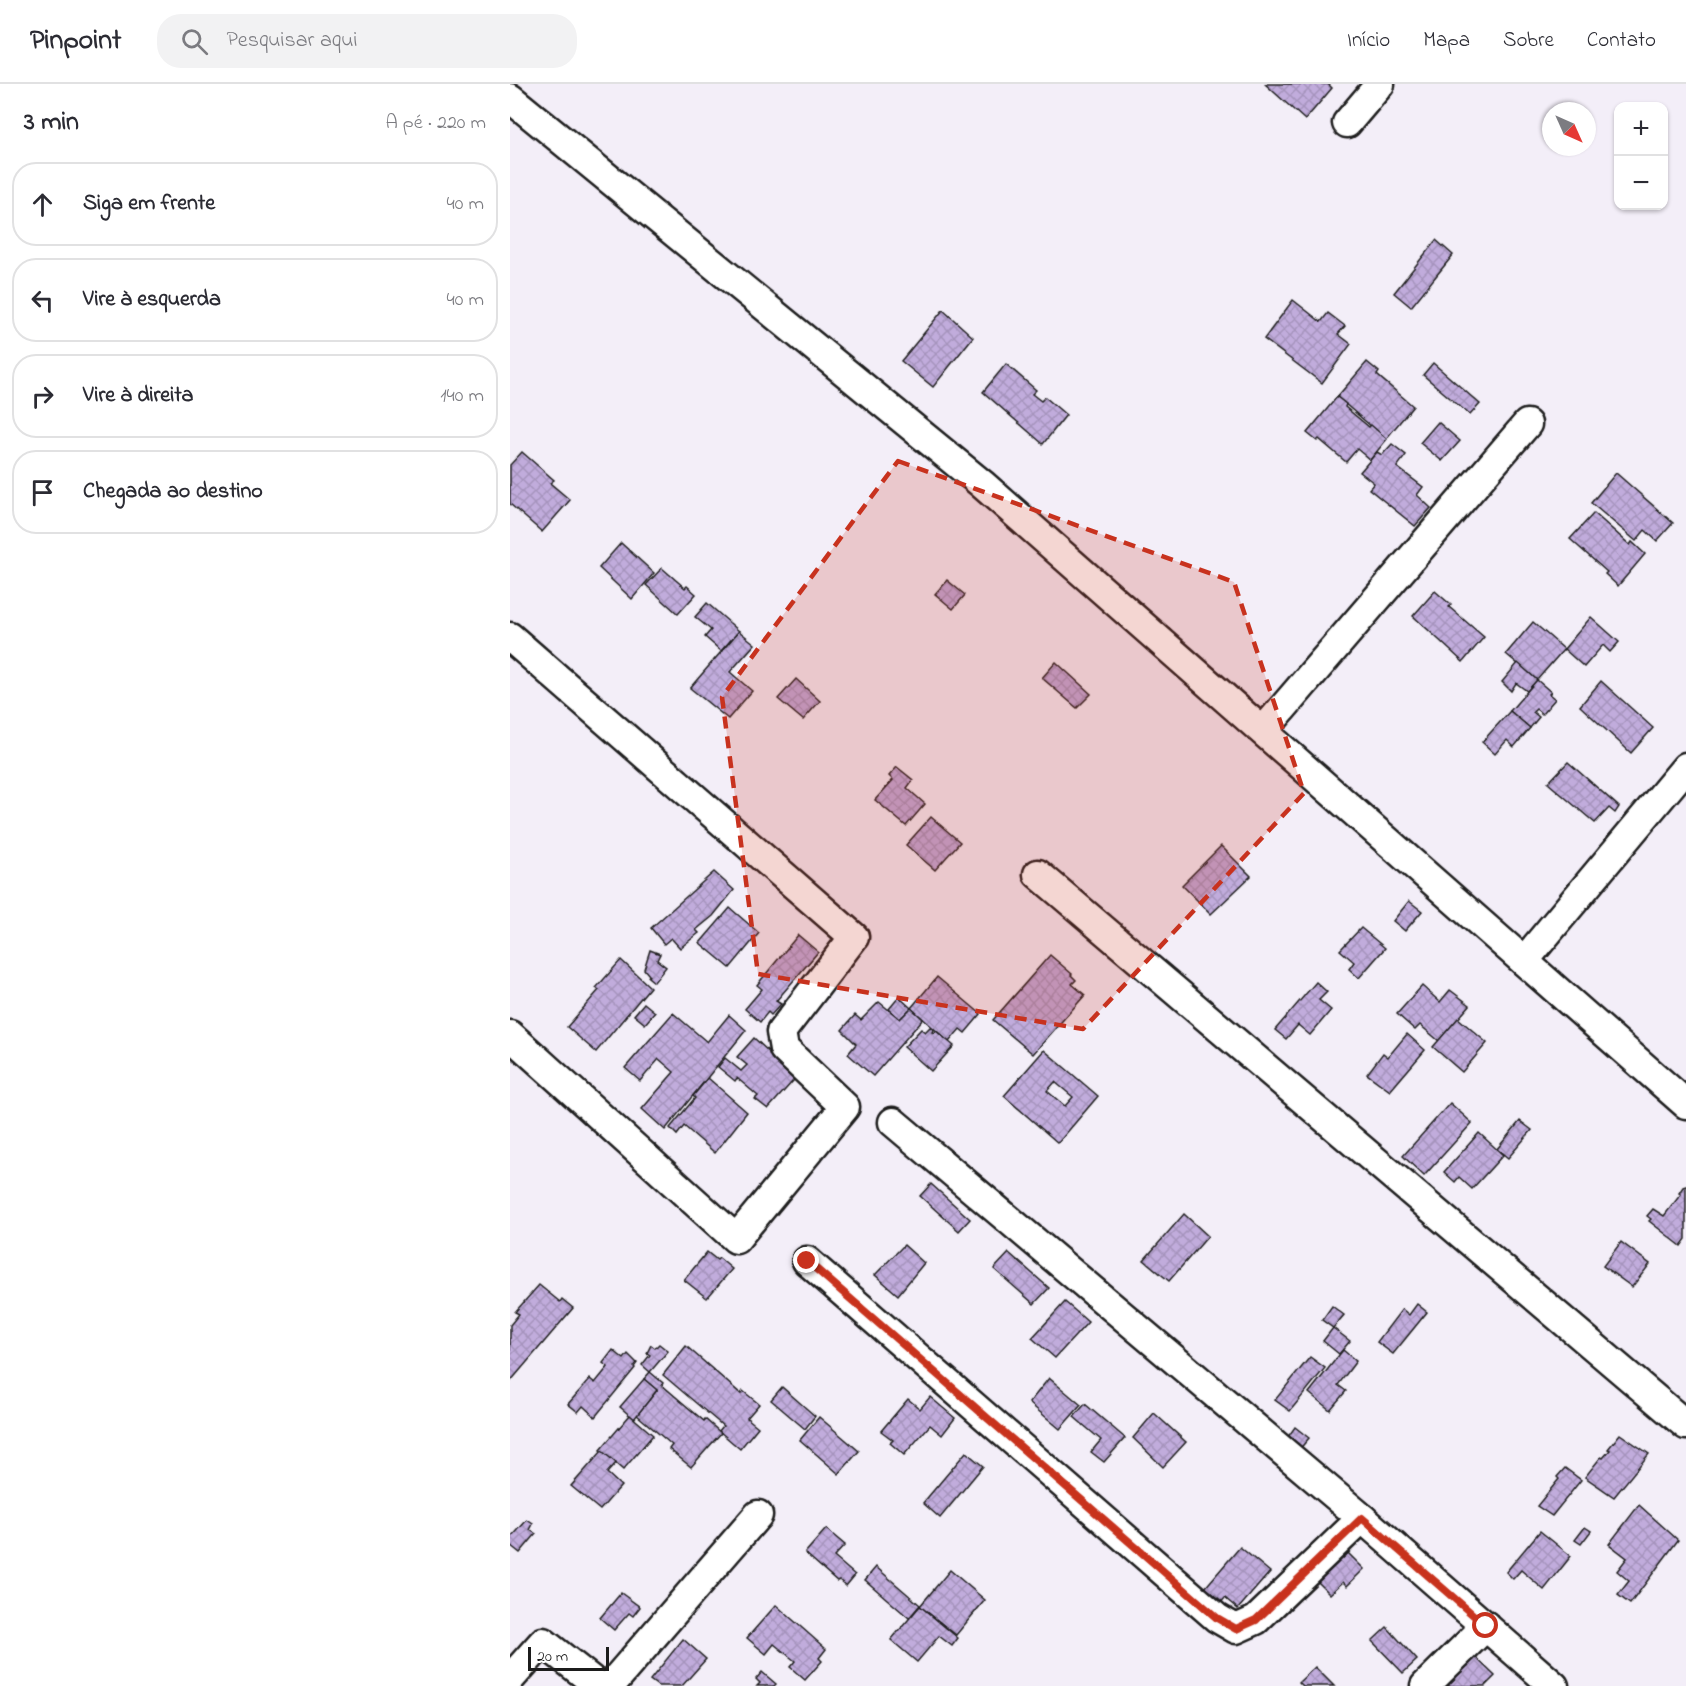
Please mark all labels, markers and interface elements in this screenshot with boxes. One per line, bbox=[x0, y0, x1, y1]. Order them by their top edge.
search box bbox=[157, 14, 577, 68]
text: Pinpoint bbox=[30, 21, 121, 62]
icon: search bbox=[178, 25, 211, 58]
text: Pesquisar aqui bbox=[226, 25, 357, 57]
text: Início bbox=[1347, 26, 1390, 56]
text: Mapa bbox=[1423, 26, 1470, 56]
text: Sobre bbox=[1503, 26, 1554, 56]
text: Contato bbox=[1587, 26, 1656, 56]
north arrow bbox=[1542, 102, 1596, 156]
map controls bbox=[1614, 102, 1668, 210]
button: + bbox=[1614, 102, 1668, 156]
text: 3 min bbox=[24, 104, 79, 142]
text: A pé · 220 m bbox=[386, 109, 486, 138]
button: − bbox=[1614, 156, 1668, 210]
icon: ahead bbox=[26, 188, 59, 221]
text: Siga em frente bbox=[83, 188, 215, 220]
text: 40 m bbox=[447, 190, 484, 219]
icon: left bbox=[26, 284, 59, 317]
text: Vire à esquerda bbox=[83, 284, 221, 316]
text: 40 m bbox=[447, 286, 484, 315]
icon: right bbox=[26, 380, 59, 413]
text: Vire à direita bbox=[83, 380, 193, 412]
text: 140 m bbox=[440, 382, 484, 411]
icon: arrive bbox=[26, 476, 59, 509]
text: Chegada ao destino bbox=[83, 476, 263, 508]
route end bbox=[793, 1247, 819, 1273]
route start bbox=[1472, 1612, 1498, 1638]
scale bar bbox=[528, 1644, 609, 1672]
text: 20 m bbox=[537, 1645, 568, 1669]

